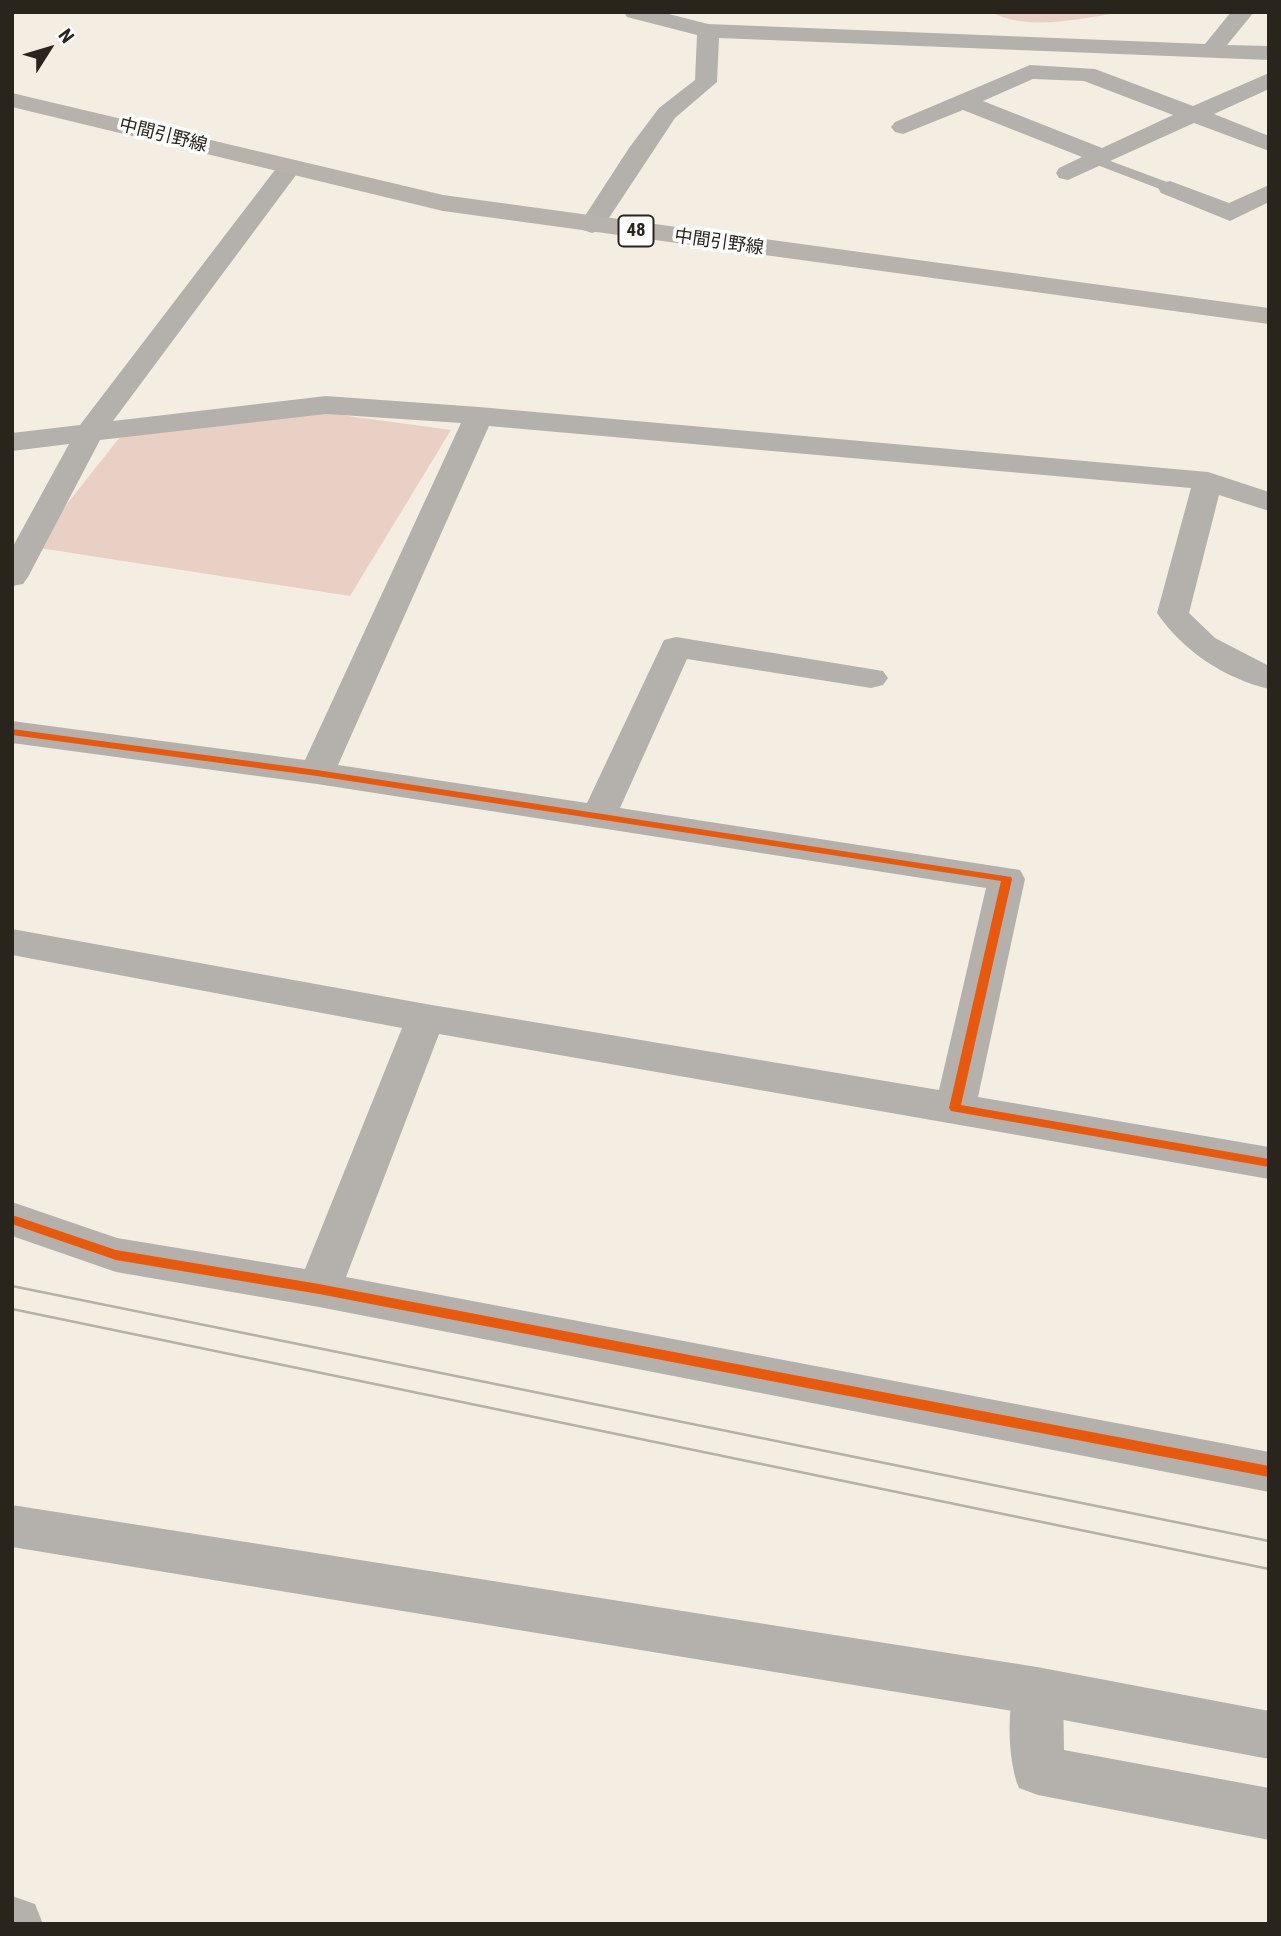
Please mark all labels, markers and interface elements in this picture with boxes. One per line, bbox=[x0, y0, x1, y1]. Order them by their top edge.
north arrow bbox=[14, 14, 84, 84]
text: N bbox=[53, 24, 79, 48]
street label: 中間引野線 bbox=[117, 115, 209, 157]
road number: 48 bbox=[618, 216, 654, 246]
street label: 中間引野線 bbox=[673, 226, 765, 260]

